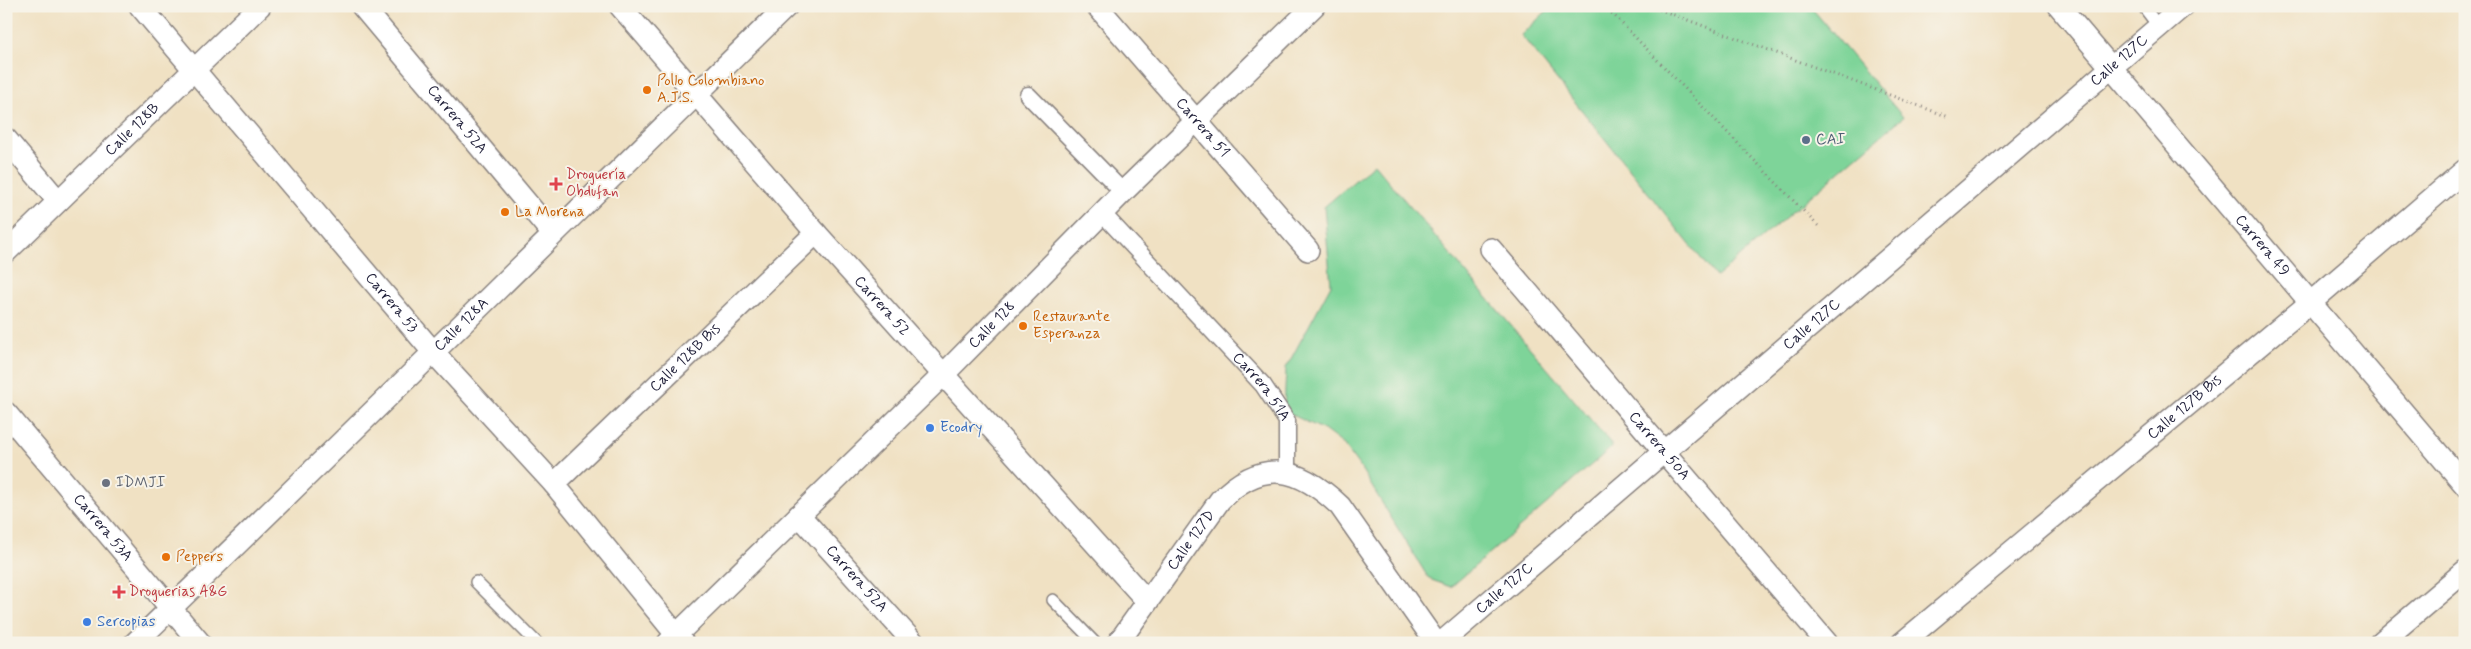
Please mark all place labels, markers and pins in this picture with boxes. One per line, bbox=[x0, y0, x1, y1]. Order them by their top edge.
place label: Pollo Colombiano A.J.S. bbox=[657, 71, 764, 108]
marker: Pollo Colombiano A.J.S. bbox=[641, 84, 653, 96]
place label: CAI bbox=[1816, 130, 1845, 150]
marker: CAI bbox=[1800, 134, 1812, 146]
place label: Droguería Obdufan bbox=[566, 165, 627, 202]
marker: Droguería Obdufan bbox=[550, 178, 562, 190]
place label: La Morena bbox=[515, 202, 585, 222]
marker: La Morena bbox=[499, 206, 511, 218]
place label: Restaurante Esperanza bbox=[1033, 307, 1110, 344]
marker: Restaurante Esperanza bbox=[1017, 320, 1029, 332]
place label: Ecodry bbox=[940, 418, 982, 438]
marker: Ecodry bbox=[924, 422, 936, 434]
place label: IDMJI bbox=[116, 473, 165, 493]
marker: IDMJI bbox=[100, 477, 112, 489]
place label: Peppers bbox=[176, 547, 224, 567]
marker: Peppers bbox=[160, 551, 172, 563]
place label: Droguerias A&G bbox=[129, 582, 227, 602]
marker: Droguerias A&G bbox=[113, 586, 125, 598]
place label: Sercopias bbox=[97, 612, 156, 632]
marker: Sercopias bbox=[81, 616, 93, 628]

